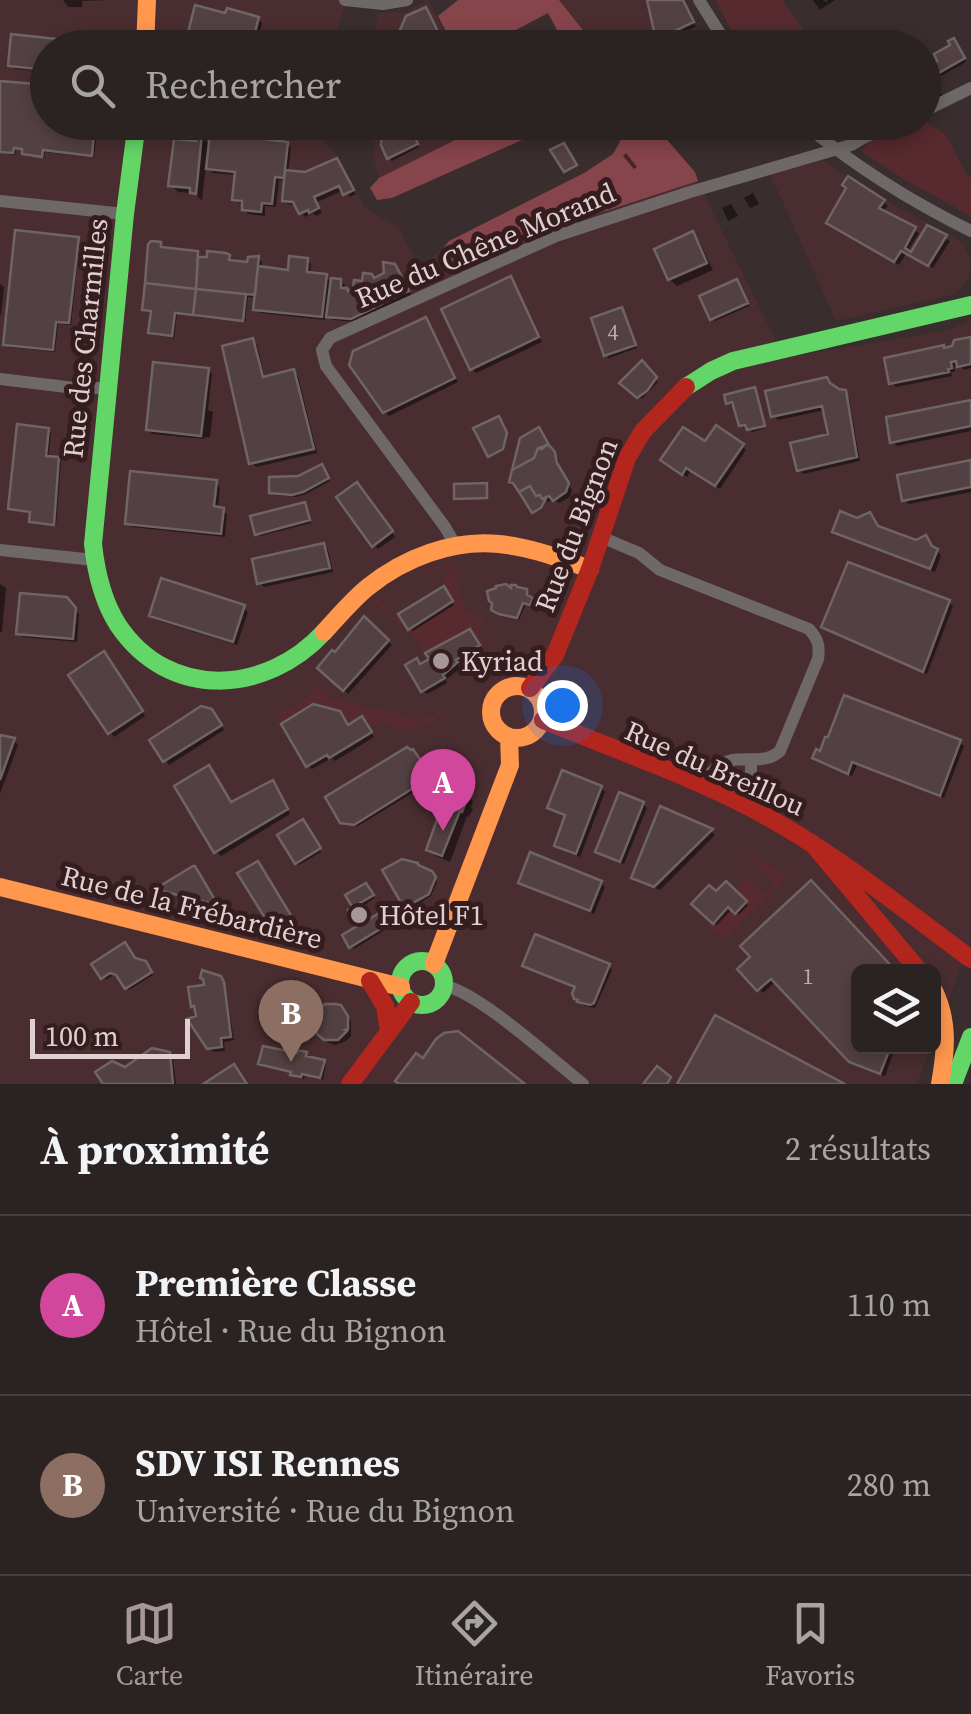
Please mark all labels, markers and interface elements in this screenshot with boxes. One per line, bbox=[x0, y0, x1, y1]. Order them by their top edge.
search box bbox=[30, 30, 941, 140]
icon: search bbox=[65, 58, 120, 113]
text: Rechercher bbox=[145, 59, 341, 111]
street label: Rue du Chêne Morand bbox=[349, 173, 621, 317]
street label: Rue des Charmilles bbox=[54, 216, 116, 460]
house number: 4 bbox=[607, 317, 619, 347]
street label: Rue du Bignon bbox=[525, 433, 627, 617]
place label: Kyriad bbox=[461, 642, 543, 680]
marker: Kyriad bbox=[430, 650, 452, 672]
your location bbox=[537, 680, 588, 731]
street label: Rue du Breillou bbox=[619, 711, 811, 825]
pin: A bbox=[410, 748, 476, 831]
street label: Rue de la Frébardière bbox=[58, 856, 326, 958]
place label: Hôtel F1 bbox=[379, 896, 484, 934]
marker: Hôtel F1 bbox=[348, 904, 370, 926]
house number: 1 bbox=[802, 961, 814, 991]
map controls bbox=[851, 964, 941, 1054]
button: layers bbox=[851, 964, 941, 1054]
pin: B bbox=[258, 980, 324, 1062]
scale bar bbox=[30, 1014, 190, 1058]
text: 100 m bbox=[45, 1017, 119, 1055]
text: À proximité bbox=[40, 1120, 269, 1178]
text: 2 résultats bbox=[785, 1127, 931, 1171]
text: Première Classe bbox=[135, 1257, 416, 1309]
text: A bbox=[62, 1283, 83, 1327]
text: 110 m bbox=[847, 1283, 931, 1327]
text: Hôtel · Rue du Bignon bbox=[135, 1309, 446, 1353]
text: SDV ISI Rennes bbox=[135, 1437, 400, 1489]
text: B bbox=[62, 1463, 83, 1507]
text: 280 m bbox=[847, 1463, 931, 1507]
text: Université · Rue du Bignon bbox=[135, 1489, 515, 1533]
tab: Carte bbox=[116, 1596, 183, 1694]
tab: Itinéraire bbox=[415, 1596, 534, 1694]
tab: Favoris bbox=[765, 1596, 855, 1694]

